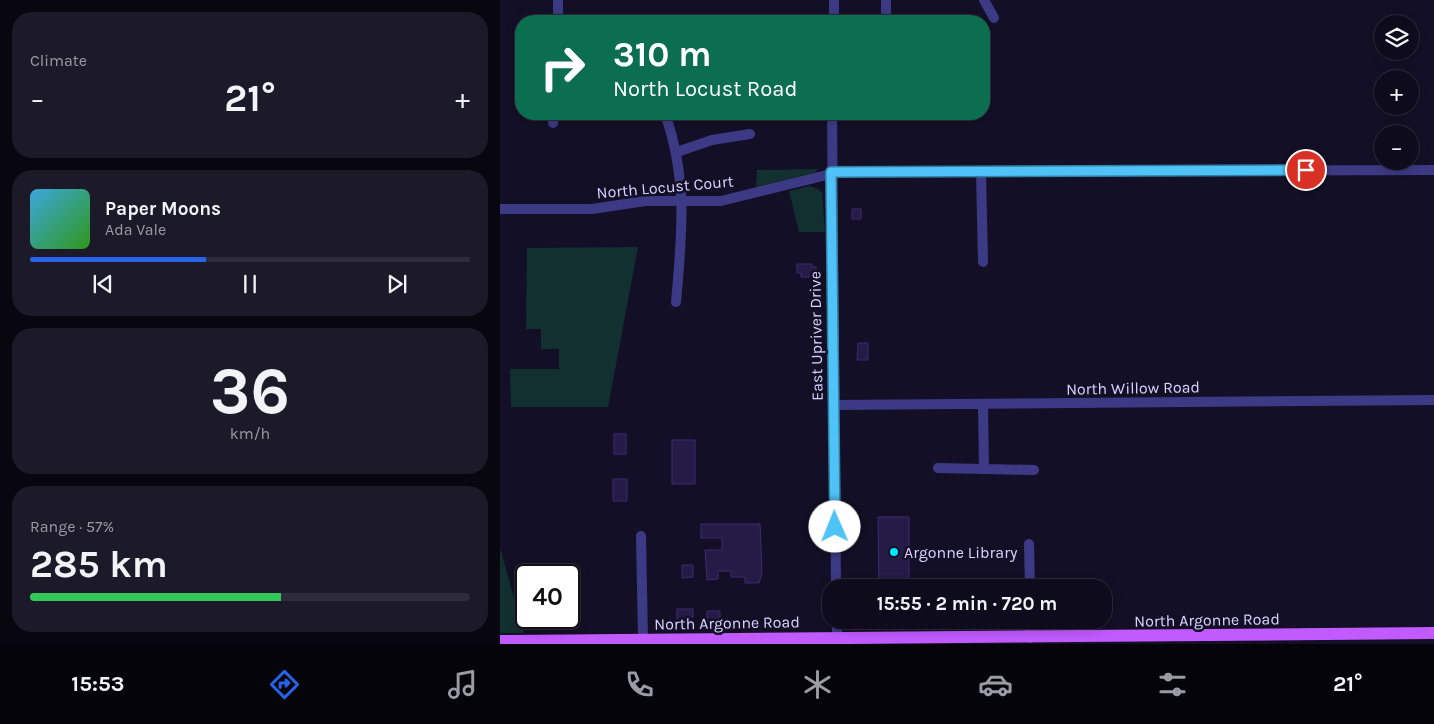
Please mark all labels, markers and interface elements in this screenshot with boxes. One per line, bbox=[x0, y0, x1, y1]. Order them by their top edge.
map controls bbox=[1374, 15, 1419, 170]
button: layers bbox=[1374, 15, 1419, 60]
text: 310 m bbox=[613, 34, 711, 75]
icon: right bbox=[530, 35, 595, 100]
text: Climate bbox=[30, 51, 87, 70]
button: + bbox=[1374, 70, 1419, 115]
text: 21° bbox=[224, 76, 276, 121]
text: North Locust Road bbox=[613, 76, 797, 102]
text: − bbox=[30, 82, 45, 115]
text: + bbox=[455, 82, 470, 115]
button: − bbox=[1374, 125, 1419, 170]
pin bbox=[1285, 149, 1327, 191]
icon: arrive bbox=[1292, 156, 1320, 184]
street label: North Locust Court bbox=[596, 172, 734, 202]
text: Paper Moons bbox=[105, 198, 221, 220]
text: Ada Vale bbox=[105, 220, 166, 239]
icon: previous bbox=[89, 270, 117, 298]
icon: pause bbox=[236, 270, 264, 298]
icon: next bbox=[383, 270, 411, 298]
street label: East Upriver Drive bbox=[805, 271, 827, 401]
text: 36 bbox=[210, 353, 290, 429]
street label: North Willow Road bbox=[1066, 377, 1200, 399]
text: km/h bbox=[230, 424, 270, 443]
position arrow bbox=[808, 500, 860, 552]
text: Range · 57% bbox=[30, 517, 114, 536]
text: 285 km bbox=[30, 542, 168, 587]
place label: Argonne Library bbox=[904, 543, 1018, 562]
marker: Argonne Library bbox=[888, 546, 900, 558]
speed limit sign: 40 bbox=[515, 564, 580, 629]
text: 15:55 · 2 min · 720 m bbox=[877, 593, 1057, 615]
street label: North Argonne Road bbox=[1134, 609, 1280, 631]
street label: North Argonne Road bbox=[654, 612, 800, 634]
icon: directions bbox=[267, 667, 302, 702]
icon: music bbox=[445, 667, 480, 702]
icon: phone bbox=[622, 667, 657, 702]
icon: climate bbox=[800, 667, 835, 702]
icon: car bbox=[978, 667, 1013, 702]
icon: filters bbox=[1155, 667, 1190, 702]
text: 15:53 bbox=[71, 671, 124, 697]
text: 21° bbox=[1333, 671, 1363, 697]

